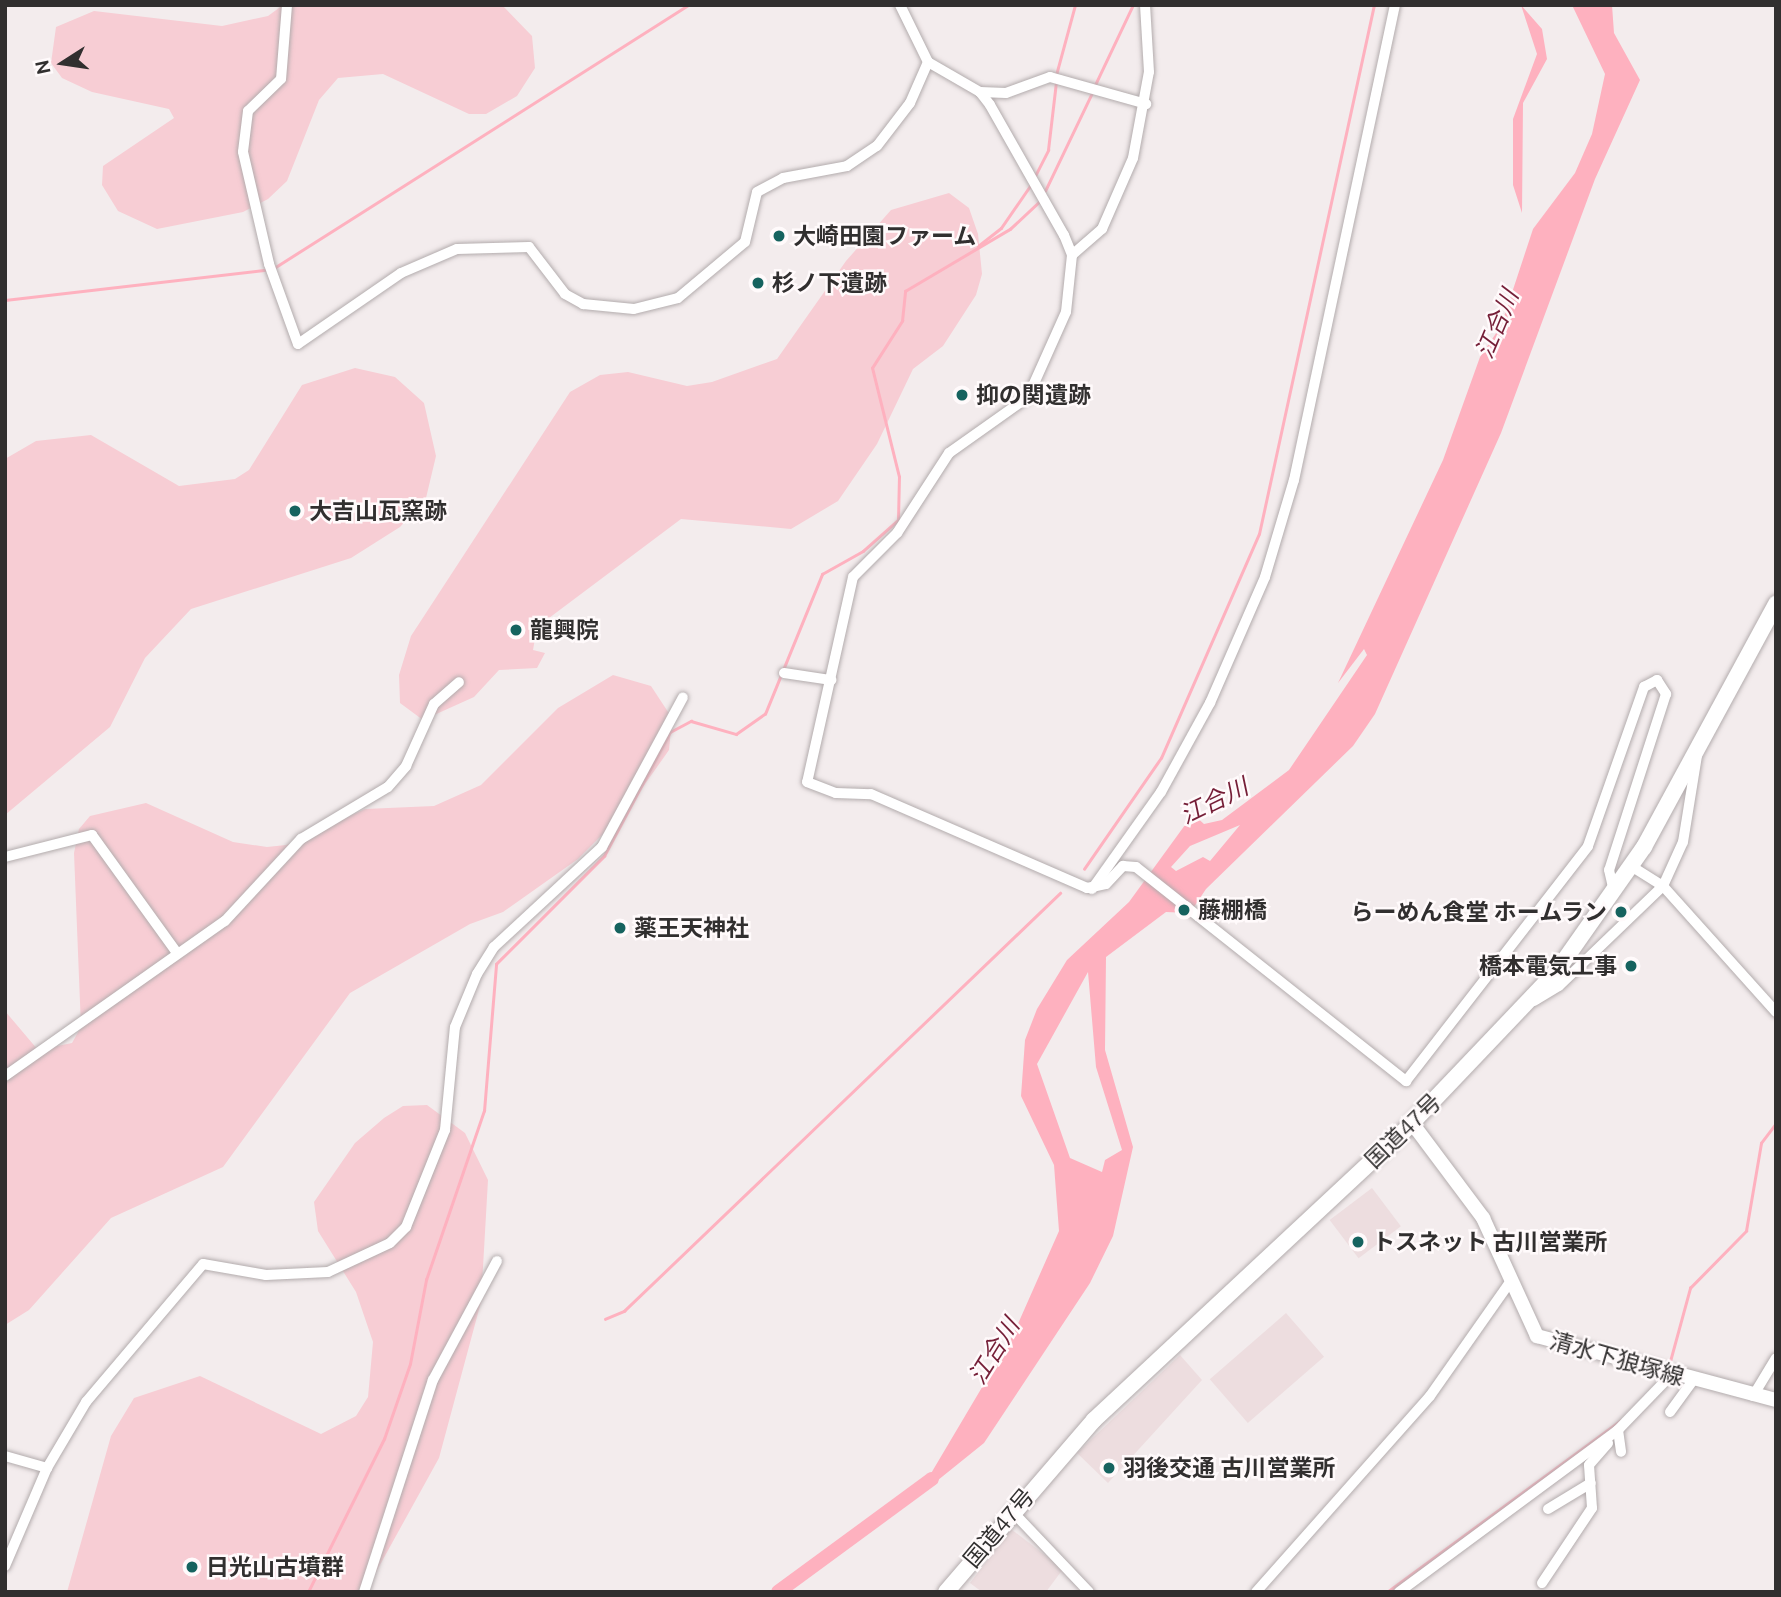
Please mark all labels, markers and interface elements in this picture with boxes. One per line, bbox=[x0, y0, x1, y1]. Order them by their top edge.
north arrow bbox=[28, 28, 98, 98]
text: N bbox=[30, 58, 55, 77]
place label: 大崎田園ファーム bbox=[793, 222, 977, 250]
marker: 大崎田園ファーム bbox=[771, 228, 787, 244]
place label: 杉ノ下遺跡 bbox=[772, 269, 887, 297]
marker: 杉ノ下遺跡 bbox=[750, 275, 766, 291]
water label: 江合川 bbox=[1470, 285, 1524, 363]
place label: 抑の関遺跡 bbox=[976, 381, 1091, 409]
marker: 抑の関遺跡 bbox=[954, 387, 970, 403]
place label: 大吉山瓦窯跡 bbox=[309, 497, 447, 525]
marker: 大吉山瓦窯跡 bbox=[287, 503, 303, 519]
place label: 龍興院 bbox=[530, 616, 599, 644]
marker: 龍興院 bbox=[508, 622, 524, 638]
water label: 江合川 bbox=[1175, 772, 1253, 830]
place label: 藤棚橋 bbox=[1198, 896, 1267, 924]
place label: らーめん食堂 ホームラン bbox=[1349, 898, 1607, 926]
marker: 藤棚橋 bbox=[1176, 902, 1192, 918]
marker: らーめん食堂 ホームラン bbox=[1613, 904, 1629, 920]
place label: 薬王天神社 bbox=[634, 914, 749, 942]
marker: 薬王天神社 bbox=[612, 920, 628, 936]
place label: 橋本電気工事 bbox=[1479, 952, 1617, 980]
marker: 橋本電気工事 bbox=[1623, 958, 1639, 974]
street label: 国道47号 bbox=[1359, 1088, 1447, 1174]
place label: トスネット 古川営業所 bbox=[1372, 1228, 1607, 1256]
marker: トスネット 古川営業所 bbox=[1350, 1234, 1366, 1250]
water label: 江合川 bbox=[963, 1313, 1025, 1389]
street label: 清水下狼塚線 bbox=[1547, 1327, 1687, 1391]
place label: 羽後交通 古川営業所 bbox=[1123, 1454, 1335, 1482]
marker: 羽後交通 古川営業所 bbox=[1101, 1460, 1117, 1476]
street label: 国道47号 bbox=[958, 1483, 1040, 1573]
place label: 日光山古墳群 bbox=[206, 1553, 344, 1581]
marker: 日光山古墳群 bbox=[184, 1559, 200, 1575]

